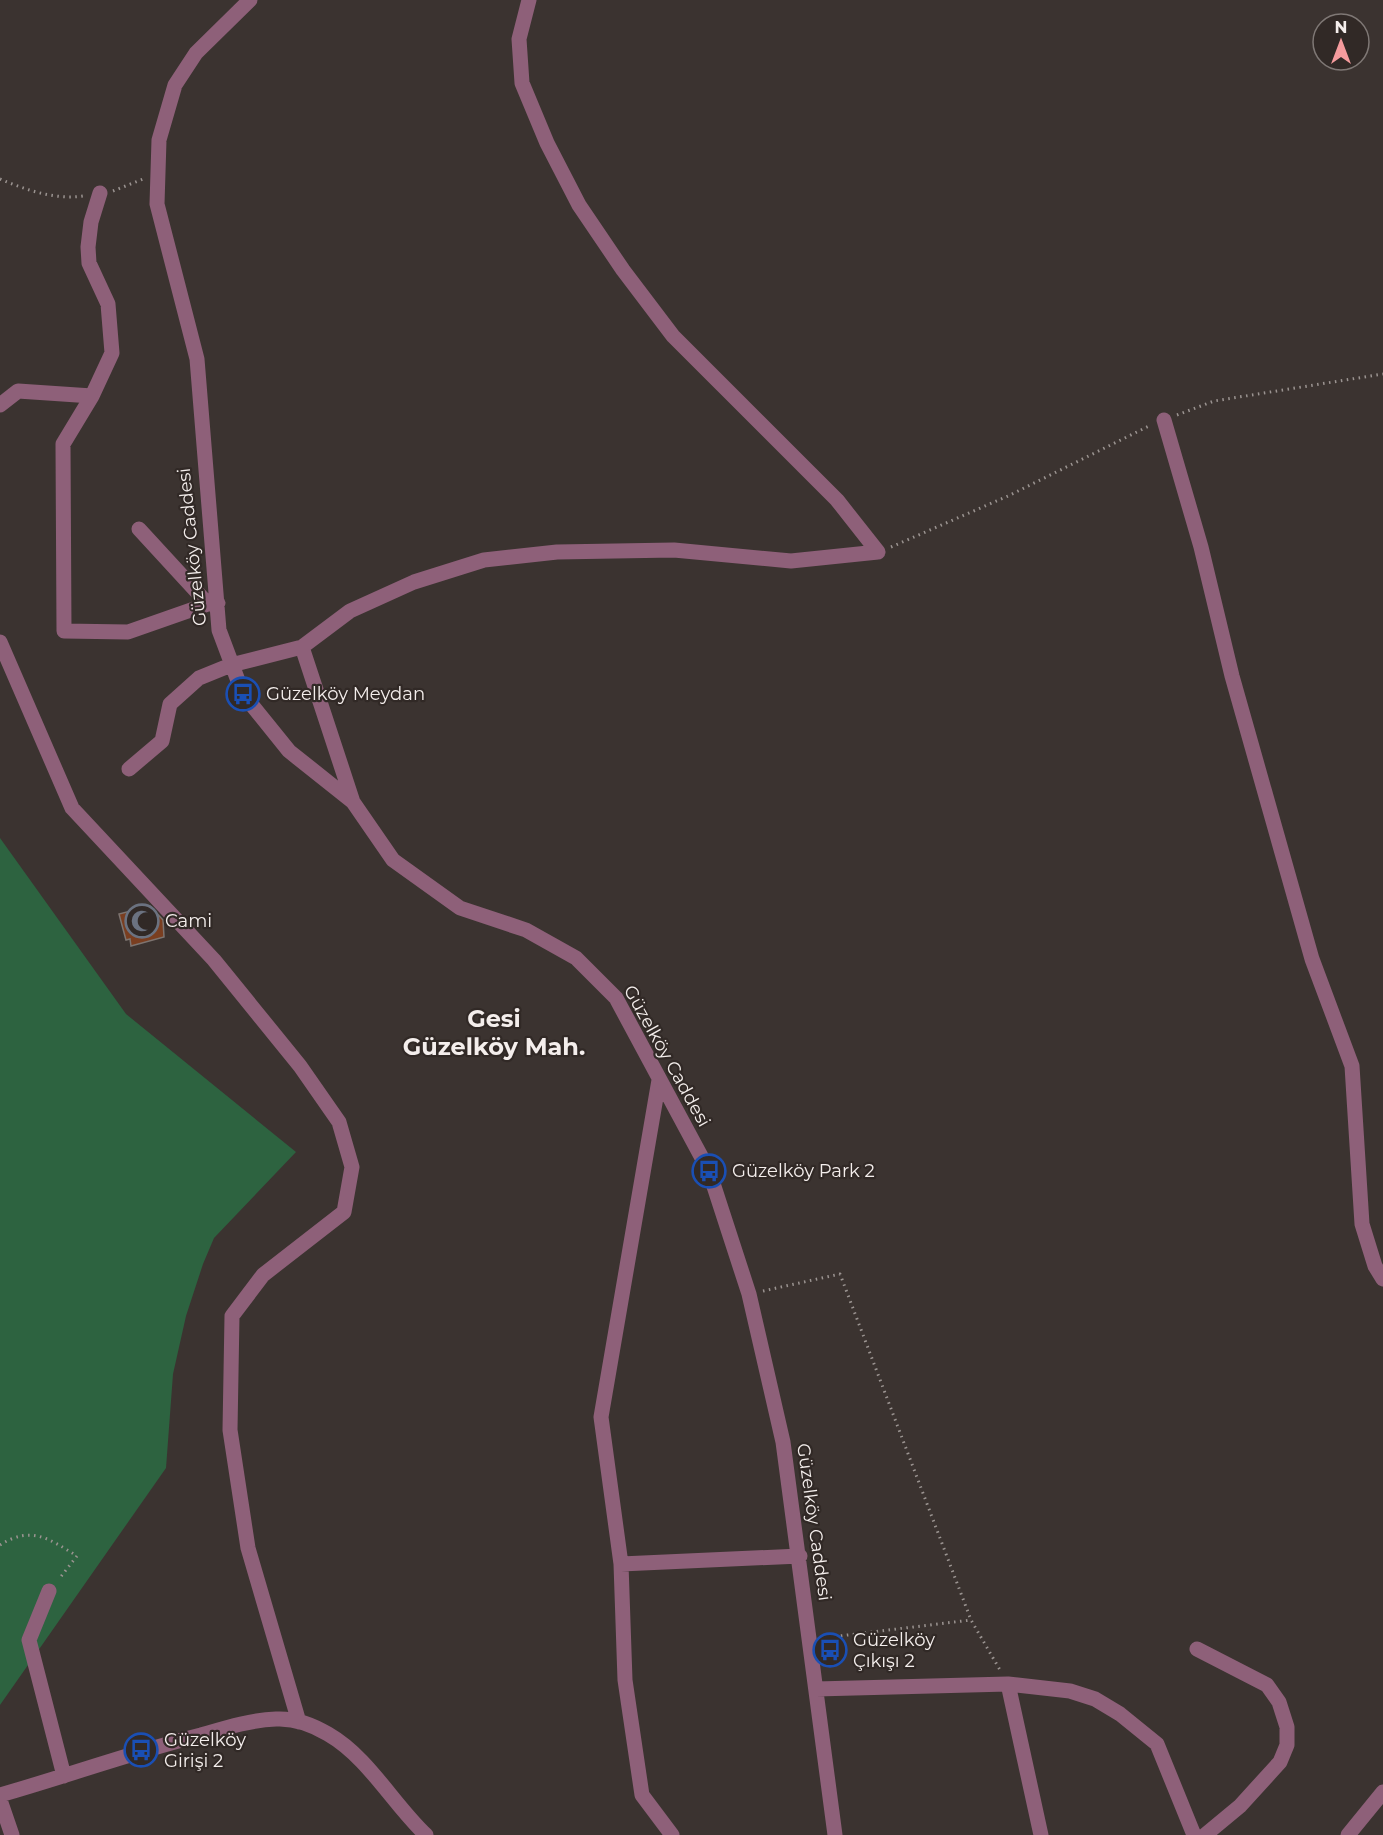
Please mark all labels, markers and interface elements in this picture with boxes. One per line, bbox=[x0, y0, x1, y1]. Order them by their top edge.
north arrow bbox=[1311, 12, 1371, 72]
text: N bbox=[1335, 18, 1347, 37]
street label: Güzelköy Caddesi bbox=[173, 467, 211, 627]
bus stop icon: Güzelköy Meydan bbox=[225, 676, 261, 712]
place label: Güzelköy Meydan bbox=[266, 683, 425, 705]
mosque icon: Cami bbox=[124, 903, 160, 939]
place label: Cami bbox=[165, 910, 212, 932]
street label: Güzelköy Caddesi bbox=[619, 981, 715, 1131]
district label: Gesi Güzelköy Mah. bbox=[403, 1004, 585, 1061]
bus stop icon: Güzelköy Park 2 bbox=[691, 1153, 727, 1189]
place label: Güzelköy Park 2 bbox=[732, 1160, 875, 1182]
street label: Güzelköy Caddesi bbox=[792, 1442, 836, 1602]
place label: Güzelköy Çıkışı 2 bbox=[853, 1629, 935, 1672]
bus stop icon: Güzelköy Çıkışı 2 bbox=[812, 1632, 848, 1668]
place label: Güzelköy Girişi 2 bbox=[164, 1729, 246, 1772]
bus stop icon: Güzelköy Girişi 2 bbox=[123, 1732, 159, 1768]

